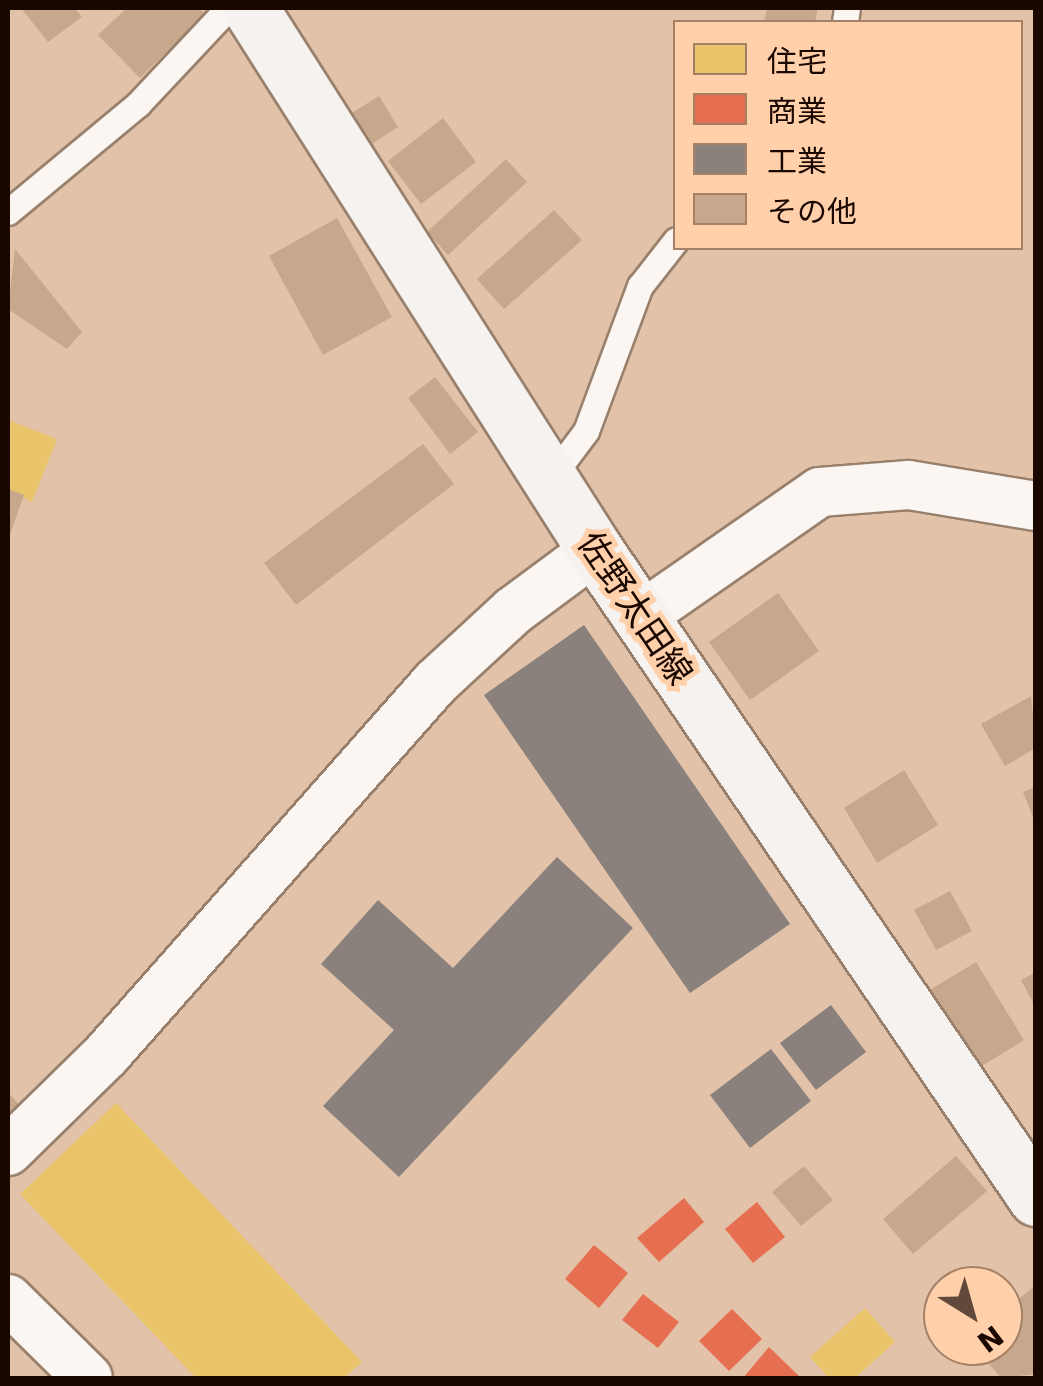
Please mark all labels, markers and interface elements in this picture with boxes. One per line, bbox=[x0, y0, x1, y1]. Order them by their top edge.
legend bbox=[673, 20, 1023, 250]
text: 住宅 bbox=[767, 44, 827, 79]
text: 商業 bbox=[767, 94, 827, 129]
text: 工業 bbox=[767, 144, 827, 179]
text: その他 bbox=[767, 194, 857, 229]
street label: 佐野太田線 bbox=[569, 524, 701, 692]
north arrow bbox=[923, 1266, 1023, 1366]
text: N bbox=[971, 1319, 1009, 1359]

